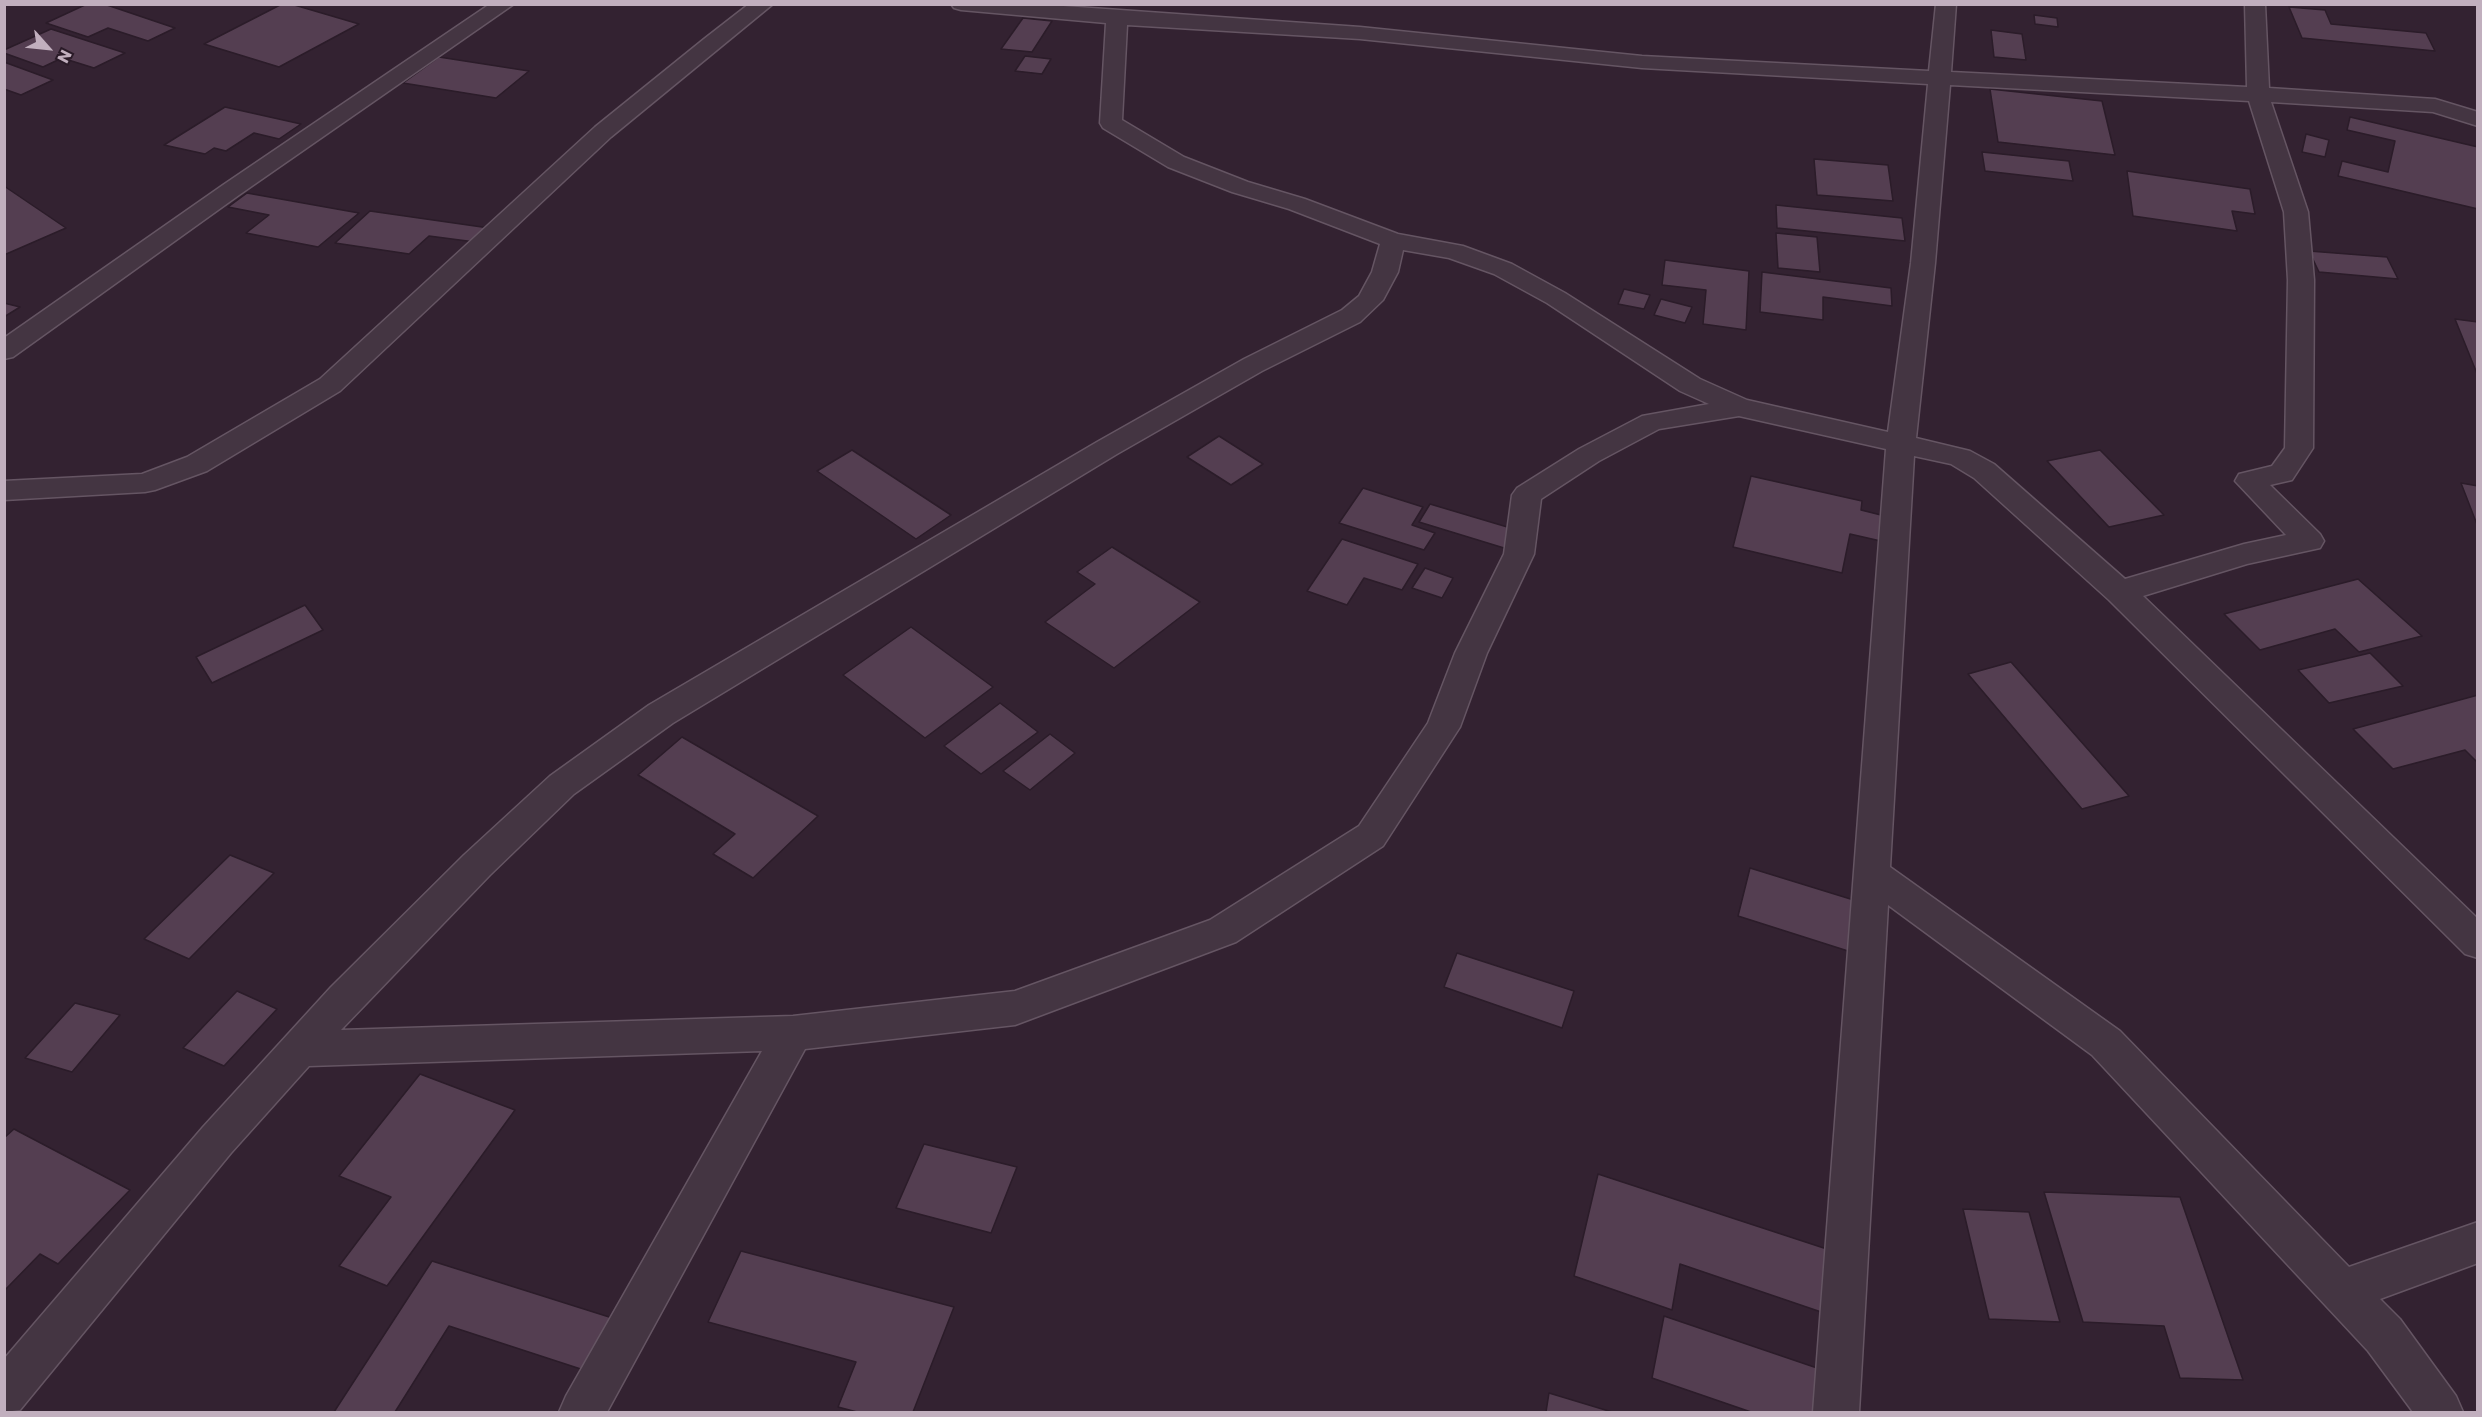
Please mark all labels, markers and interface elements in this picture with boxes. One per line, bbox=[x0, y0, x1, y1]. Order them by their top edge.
north arrow bbox=[18, 18, 78, 78]
text: N bbox=[52, 46, 77, 67]

